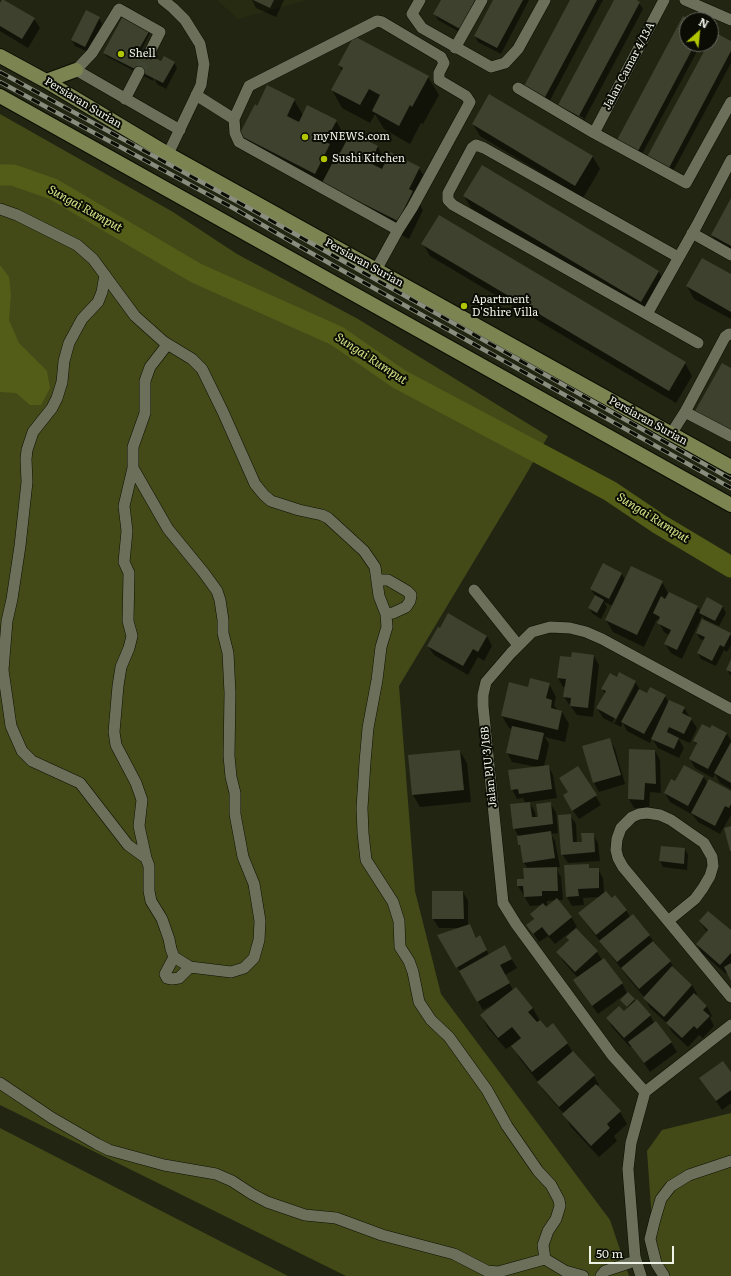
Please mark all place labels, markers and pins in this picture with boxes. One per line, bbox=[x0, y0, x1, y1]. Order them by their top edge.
place label: Shell bbox=[129, 47, 156, 61]
marker: Shell bbox=[116, 49, 126, 59]
place label: myNEWS.com bbox=[313, 130, 390, 144]
marker: myNEWS.com bbox=[300, 132, 310, 142]
place label: Sushi Kitchen bbox=[332, 152, 405, 166]
marker: Sushi Kitchen bbox=[319, 154, 329, 164]
place label: Apartment D'Shire Villa bbox=[472, 293, 538, 319]
marker: Apartment D'Shire Villa bbox=[459, 301, 469, 311]

